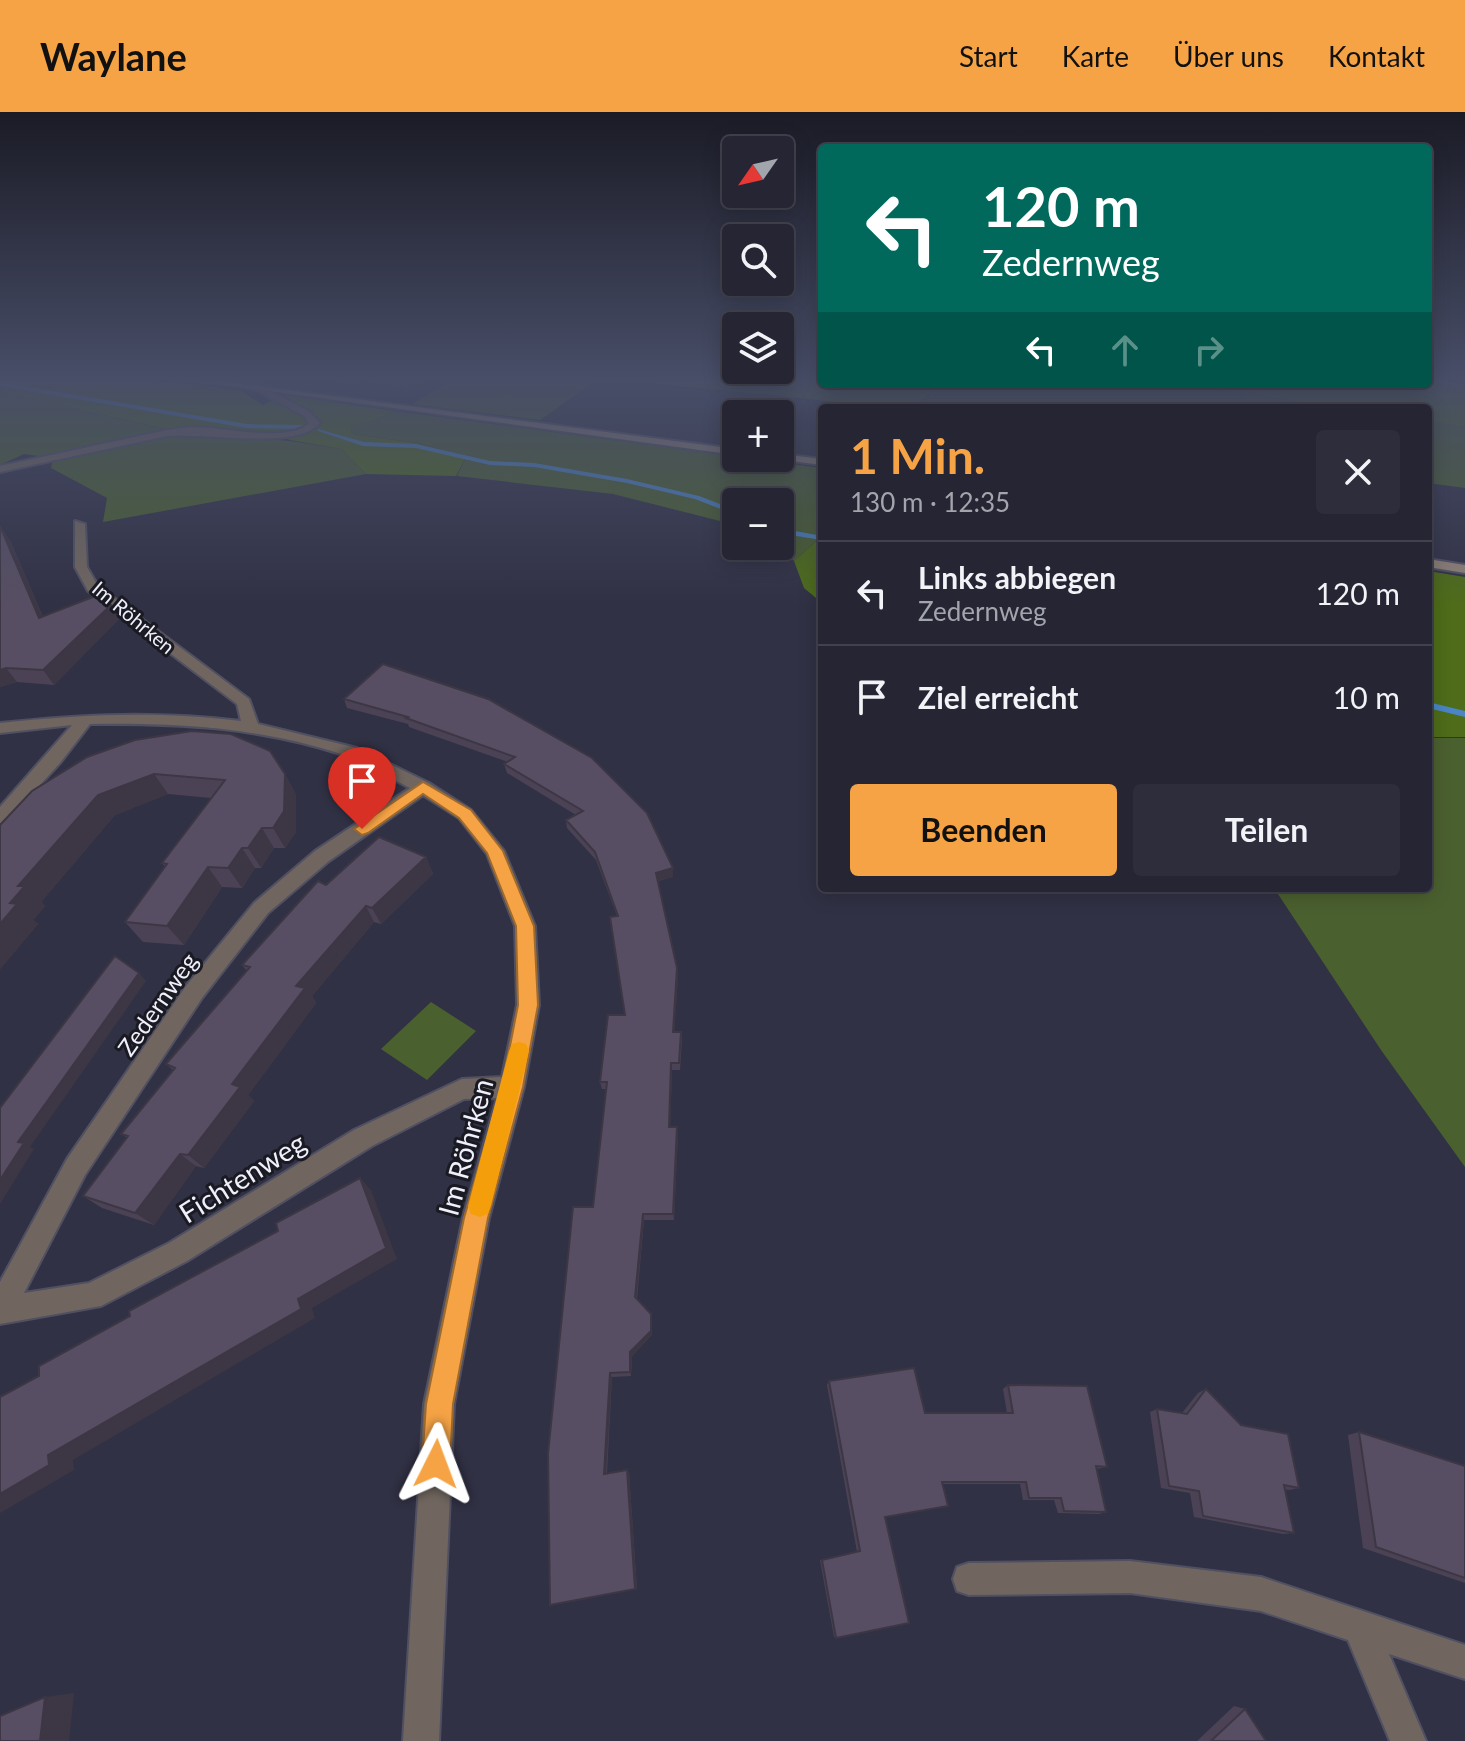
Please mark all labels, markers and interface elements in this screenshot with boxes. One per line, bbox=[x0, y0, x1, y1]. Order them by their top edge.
text: Waylane bbox=[40, 33, 187, 79]
text: Start bbox=[959, 39, 1018, 73]
text: Karte bbox=[1062, 39, 1129, 73]
text: Über uns bbox=[1173, 39, 1284, 73]
text: Kontakt bbox=[1328, 39, 1425, 73]
north arrow bbox=[722, 136, 794, 208]
map controls bbox=[722, 136, 794, 560]
text: 120 m bbox=[982, 172, 1140, 239]
icon: left bbox=[850, 176, 954, 280]
button: search bbox=[722, 224, 794, 296]
text: Zedernweg bbox=[982, 240, 1160, 284]
button: layers bbox=[722, 312, 794, 384]
icon: left bbox=[1019, 328, 1063, 372]
icon: ahead bbox=[1103, 328, 1147, 372]
icon: right bbox=[1187, 328, 1231, 372]
button: + bbox=[722, 400, 794, 472]
text: 1 Min. bbox=[850, 427, 985, 484]
button: close bbox=[1316, 430, 1400, 514]
text: 130 m · 12:35 bbox=[850, 486, 1010, 518]
button: − bbox=[722, 488, 794, 560]
text: Links abbiegen bbox=[918, 559, 1116, 595]
icon: left bbox=[850, 571, 894, 615]
text: 120 m bbox=[1315, 575, 1400, 611]
street label: Im Röhrken bbox=[88, 576, 180, 658]
text: Zedernweg bbox=[918, 595, 1046, 627]
icon: arrive bbox=[850, 675, 894, 719]
text: Ziel erreicht bbox=[918, 679, 1078, 715]
text: 10 m bbox=[1333, 679, 1400, 715]
pin bbox=[328, 747, 396, 829]
icon: arrive bbox=[340, 759, 384, 803]
button: Beenden bbox=[850, 784, 1117, 876]
button: Teilen bbox=[1133, 784, 1400, 876]
street label: Zedernweg bbox=[111, 947, 203, 1061]
street label: Im Röhrken bbox=[430, 1075, 500, 1219]
street label: Fichtenweg bbox=[172, 1125, 312, 1229]
position arrow bbox=[394, 1422, 478, 1506]

